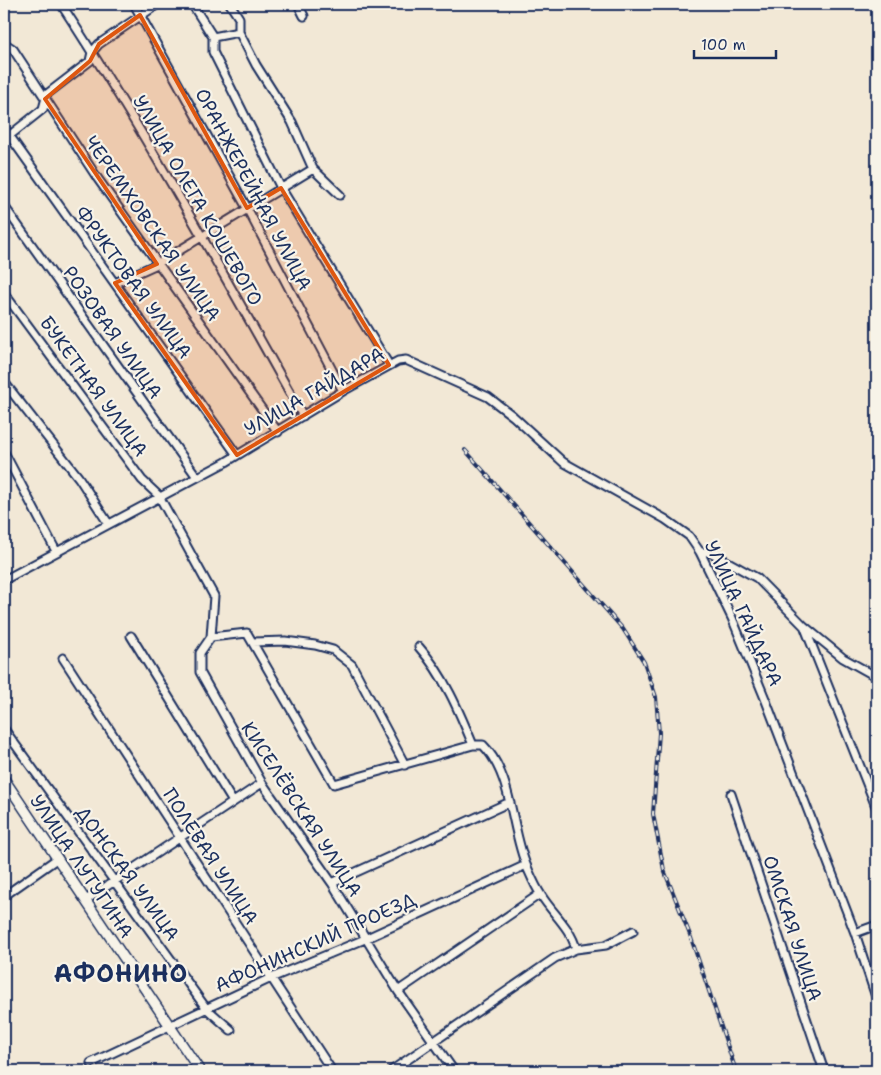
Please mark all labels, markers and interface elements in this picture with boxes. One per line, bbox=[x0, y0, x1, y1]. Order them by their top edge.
scale bar bbox=[694, 28, 776, 60]
text: 100 m bbox=[701, 35, 746, 55]
street label: ОРАНЖЕРЕЙНАЯ УЛИЦА bbox=[190, 84, 318, 295]
street label: УЛИЦА ОЛЕГА КОШЕВОГО bbox=[127, 90, 268, 310]
street label: ЧЕРЕМХОВСКАЯ УЛИЦА bbox=[79, 131, 226, 326]
street label: ФРУКТОВАЯ УЛИЦА bbox=[70, 201, 198, 364]
street label: РОЗОВАЯ УЛИЦА bbox=[57, 261, 168, 404]
street label: БУКЕТНАЯ УЛИЦА bbox=[34, 311, 153, 462]
street label: УЛИЦА ГАЙДАРА bbox=[240, 341, 389, 442]
street label: УЛИЦА ГАЙДАРА bbox=[699, 536, 788, 690]
street label: КИСЕЛЁВСКАЯ УЛИЦА bbox=[236, 717, 368, 902]
street label: ПОЛЕВАЯ УЛИЦА bbox=[157, 783, 264, 929]
street label: УЛИЦА ЛУТУГИНА bbox=[24, 790, 139, 943]
street label: ДОНСКАЯ УЛИЦА bbox=[70, 801, 185, 946]
street label: ОМСКАЯ УЛИЦА bbox=[757, 852, 828, 1004]
street label: АФОНИНСКИЙ ПРОЕЗД bbox=[211, 887, 420, 998]
district label: АФОНИНО bbox=[54, 958, 188, 990]

